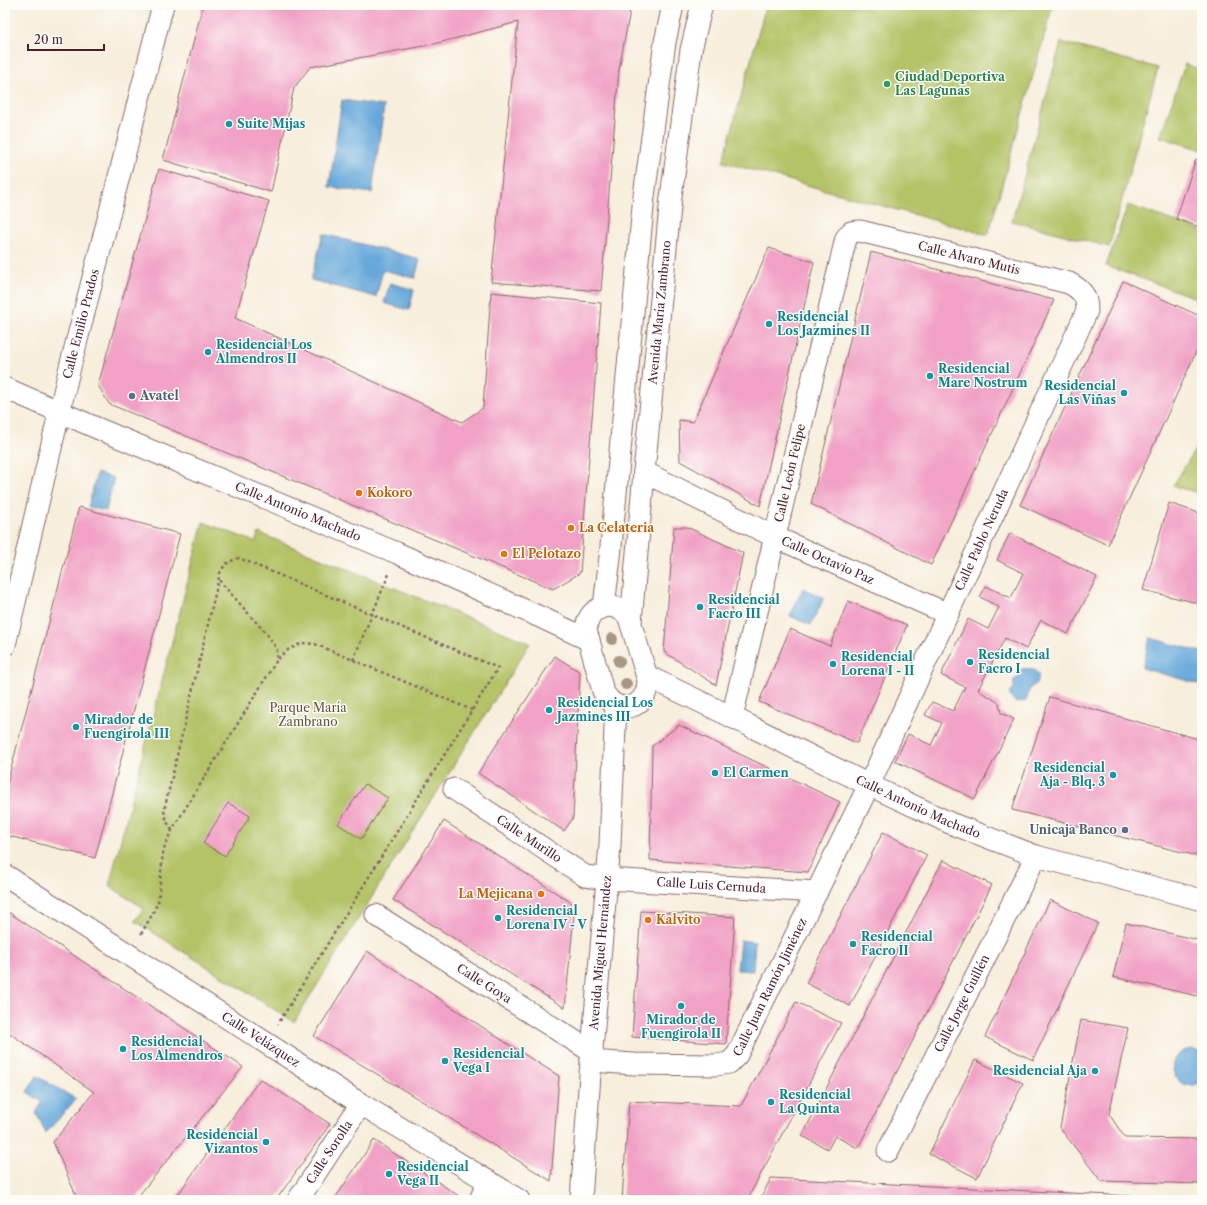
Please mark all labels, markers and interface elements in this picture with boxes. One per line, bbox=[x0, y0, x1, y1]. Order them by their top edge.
scale bar bbox=[28, 26, 104, 52]
text: 20 m bbox=[34, 32, 63, 47]
place label: Ciudad Deportiva Las Lagunas bbox=[895, 69, 1006, 98]
marker: Ciudad Deportiva Las Lagunas bbox=[882, 79, 892, 89]
place label: Suite Mijas bbox=[237, 116, 306, 131]
marker: Suite Mijas bbox=[224, 119, 234, 129]
street label: Calle Alvaro Mutis bbox=[916, 238, 1022, 277]
street label: Avenida María Zambrano bbox=[645, 240, 674, 386]
street label: Calle Emilio Prados bbox=[59, 267, 102, 380]
place label: Residencial Los Jazmines II bbox=[777, 309, 870, 338]
marker: Residencial Los Jazmines II bbox=[764, 319, 774, 329]
place label: Residencial Los Almendros II bbox=[215, 337, 313, 366]
marker: Residencial Los Almendros II bbox=[203, 347, 213, 357]
place label: Residencial Mare Nostrum bbox=[938, 361, 1027, 390]
marker: Residencial Mare Nostrum bbox=[925, 371, 935, 381]
place label: Residencial Las Viñas bbox=[1044, 378, 1116, 407]
place label: Avatel bbox=[139, 388, 179, 403]
marker: Residencial Las Viñas bbox=[1119, 388, 1129, 398]
marker: Avatel bbox=[127, 391, 137, 401]
street label: Calle León Felipe bbox=[771, 422, 808, 524]
street label: Calle Antonio Machado bbox=[233, 478, 363, 544]
place label: Kokoro bbox=[367, 485, 413, 500]
street label: Calle Pablo Neruda bbox=[951, 486, 1012, 593]
marker: Kokoro bbox=[354, 488, 364, 498]
place label: La Celateria bbox=[579, 520, 655, 535]
marker: La Celateria bbox=[566, 523, 576, 533]
street label: Calle Octavio Paz bbox=[779, 533, 877, 587]
place label: El Pelotazo bbox=[512, 546, 581, 561]
marker: El Pelotazo bbox=[499, 549, 509, 559]
place label: Residencial Facro III bbox=[708, 592, 780, 621]
marker: Residencial Facro III bbox=[695, 602, 705, 612]
place label: Residencial Facro I bbox=[978, 647, 1050, 676]
place label: Residencial Lorena I - II bbox=[841, 649, 914, 678]
marker: Residencial Facro I bbox=[965, 657, 975, 667]
marker: Residencial Lorena I - II bbox=[828, 659, 838, 669]
place label: Residencial Los Jazmines III bbox=[555, 695, 654, 724]
park label: Parque María Zambrano bbox=[270, 700, 347, 729]
marker: Residencial Los Jazmines III bbox=[544, 705, 554, 715]
place label: Mirador de Fuengirola III bbox=[84, 712, 169, 741]
marker: Mirador de Fuengirola III bbox=[71, 722, 81, 732]
place label: Residencial Aja - Blq. 3 bbox=[1033, 760, 1105, 789]
place label: El Carmen bbox=[723, 765, 790, 780]
marker: El Carmen bbox=[710, 768, 720, 778]
marker: Residencial Aja - Blq. 3 bbox=[1108, 770, 1118, 780]
street label: Calle Antonio Machado bbox=[853, 772, 983, 841]
street label: Calle Murillo bbox=[494, 811, 565, 865]
place label: Unicaja Banco bbox=[1029, 822, 1117, 837]
marker: Unicaja Banco bbox=[1120, 825, 1130, 835]
street label: Calle Luis Cernuda bbox=[656, 874, 767, 896]
street label: Avenida Miguel Hernández bbox=[586, 875, 614, 1032]
place label: La Mejicana bbox=[458, 886, 534, 901]
marker: La Mejicana bbox=[536, 889, 546, 899]
place label: Residencial Lorena IV - V bbox=[506, 903, 588, 932]
place label: Kalvito bbox=[656, 912, 701, 927]
marker: Residencial Lorena IV - V bbox=[493, 913, 503, 923]
marker: Kalvito bbox=[643, 915, 653, 925]
street label: Calle Juan Ramón Jiménez bbox=[730, 915, 810, 1059]
place label: Residencial Facro II bbox=[861, 929, 933, 958]
marker: Residencial Facro II bbox=[848, 939, 858, 949]
street label: Calle Jorge Guillén bbox=[931, 951, 993, 1055]
street label: Calle Goya bbox=[454, 960, 515, 1006]
marker: Mirador de Fuengirola II bbox=[676, 1001, 686, 1011]
street label: Calle Velázquez bbox=[219, 1008, 303, 1070]
place label: Mirador de Fuengirola II bbox=[641, 1012, 721, 1041]
place label: Residencial Los Almendros bbox=[131, 1034, 223, 1063]
marker: Residencial Los Almendros bbox=[118, 1044, 128, 1054]
place label: Residencial Vega I bbox=[452, 1046, 525, 1075]
marker: Residencial Vega I bbox=[440, 1056, 450, 1066]
place label: Residencial Aja bbox=[993, 1063, 1088, 1078]
marker: Residencial Aja bbox=[1090, 1066, 1100, 1076]
place label: Residencial La Quinta bbox=[779, 1087, 851, 1116]
marker: Residencial La Quinta bbox=[766, 1097, 776, 1107]
street label: Calle Sorolla bbox=[303, 1117, 356, 1187]
place label: Residencial Vizantos bbox=[186, 1127, 258, 1156]
marker: Residencial Vizantos bbox=[261, 1137, 271, 1147]
place label: Residencial Vega II bbox=[396, 1159, 469, 1188]
marker: Residencial Vega II bbox=[384, 1169, 394, 1179]

